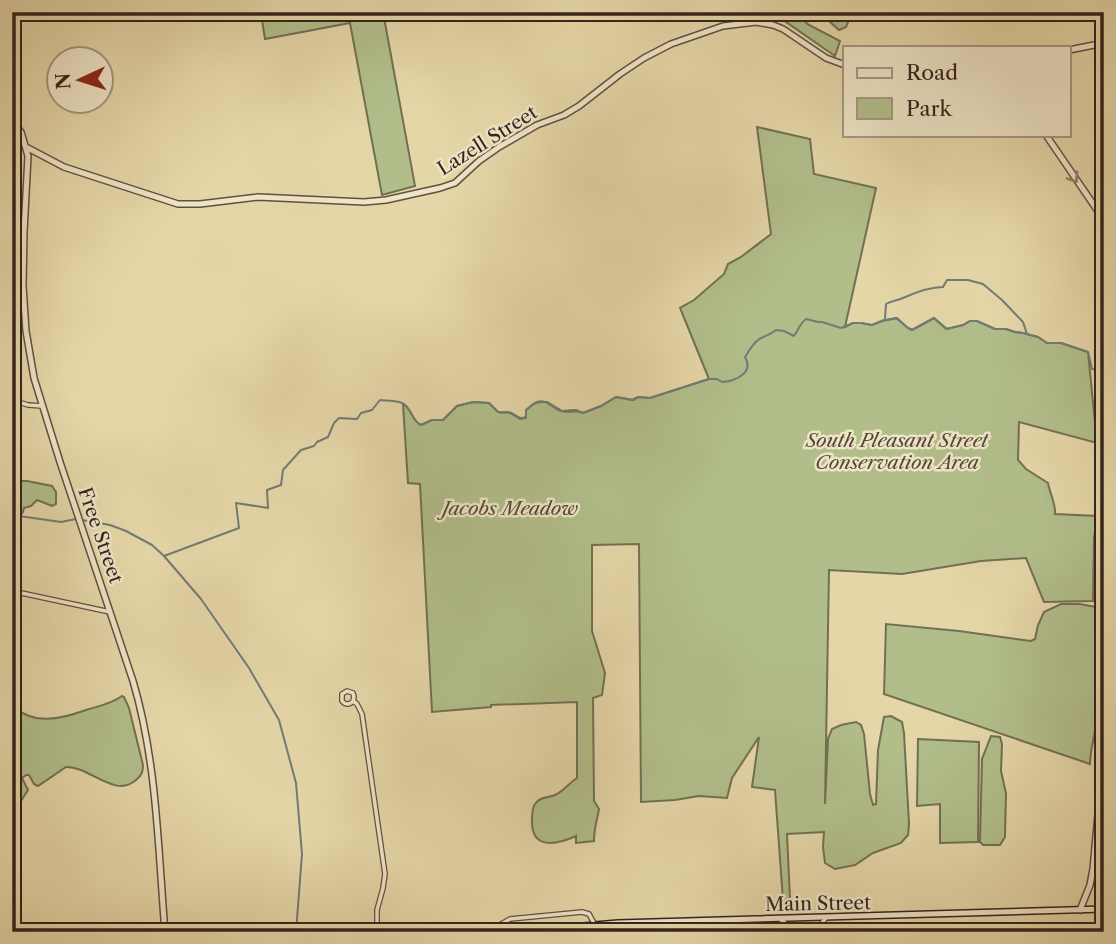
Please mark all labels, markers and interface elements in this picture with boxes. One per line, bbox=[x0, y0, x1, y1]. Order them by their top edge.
north arrow bbox=[46, 46, 116, 116]
legend bbox=[843, 46, 1070, 136]
text: Road bbox=[906, 60, 958, 85]
text: N bbox=[51, 72, 76, 90]
text: Park bbox=[906, 96, 952, 121]
street label: Lazell Street bbox=[433, 101, 542, 180]
one-way arrow bbox=[1066, 170, 1078, 183]
park label: South Pleasant Street Conservation Area bbox=[805, 429, 989, 474]
street label: Free Street bbox=[73, 484, 128, 587]
park label: Jacobs Meadow bbox=[437, 497, 578, 520]
street label: Main Street bbox=[765, 891, 871, 916]

